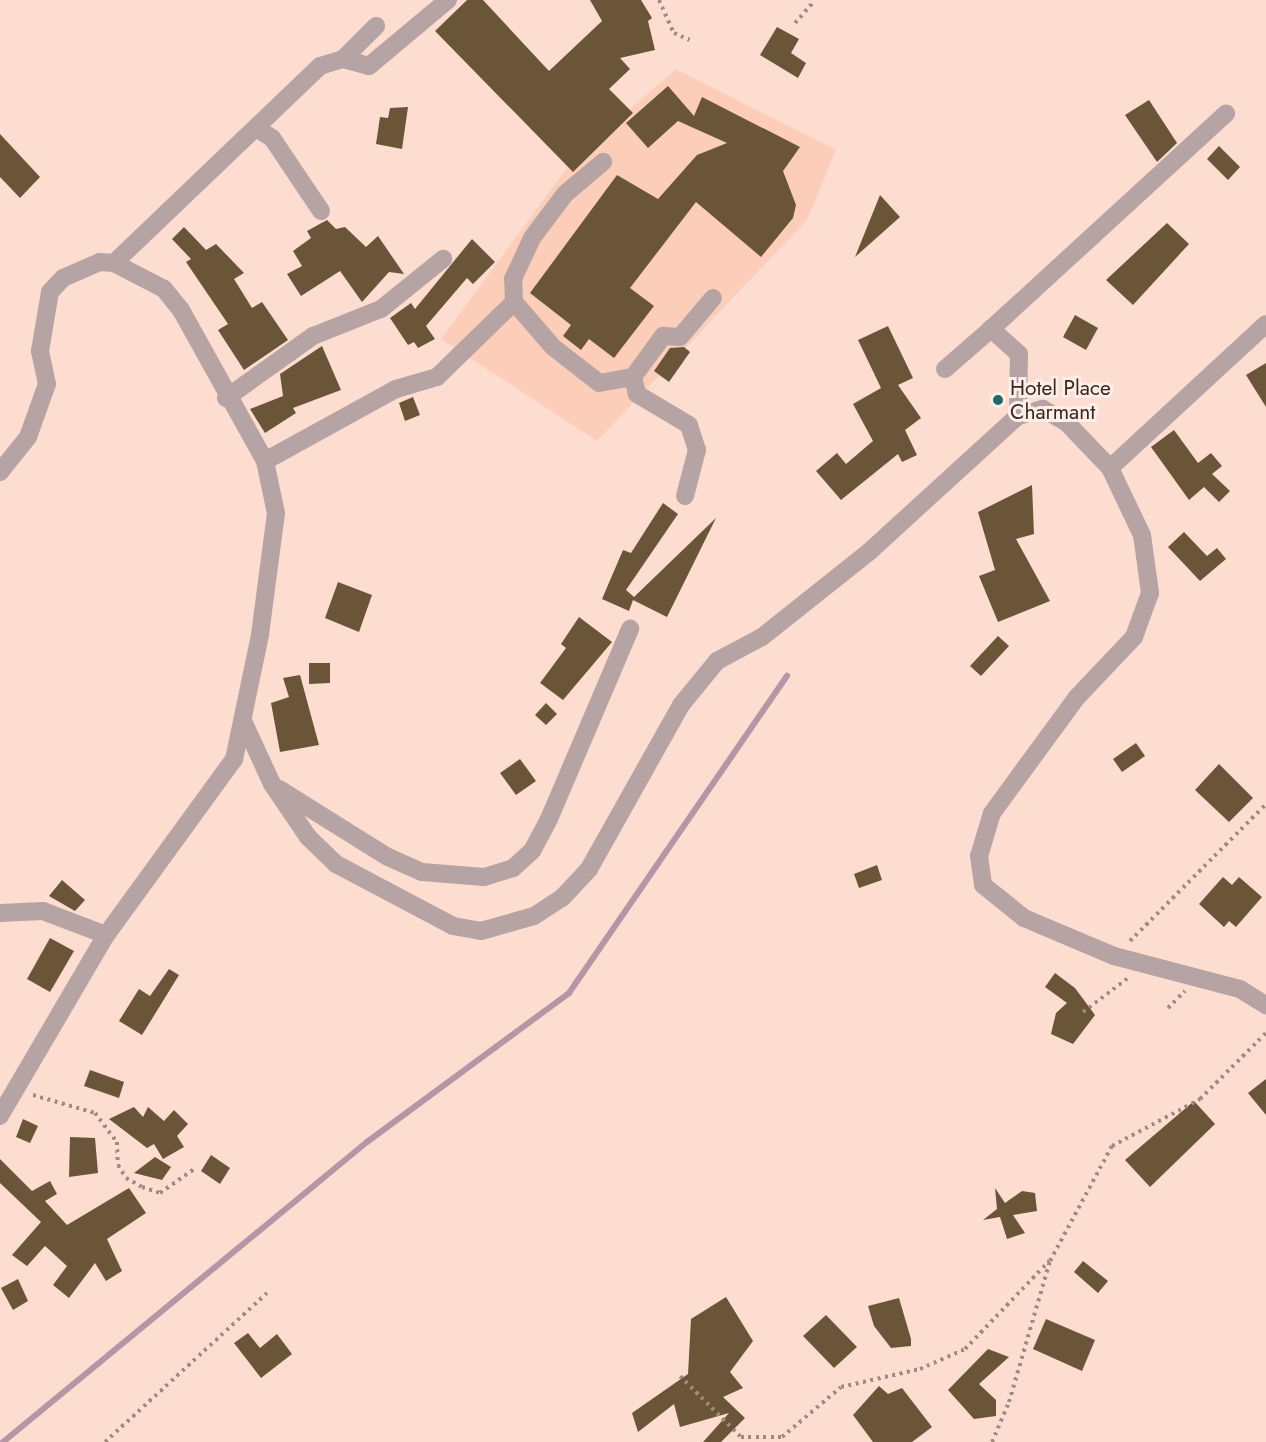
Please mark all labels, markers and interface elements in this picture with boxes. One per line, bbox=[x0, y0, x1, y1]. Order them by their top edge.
place label: Hotel Place Charmant bbox=[1010, 375, 1111, 425]
marker: Hotel Place Charmant bbox=[991, 393, 1005, 407]

